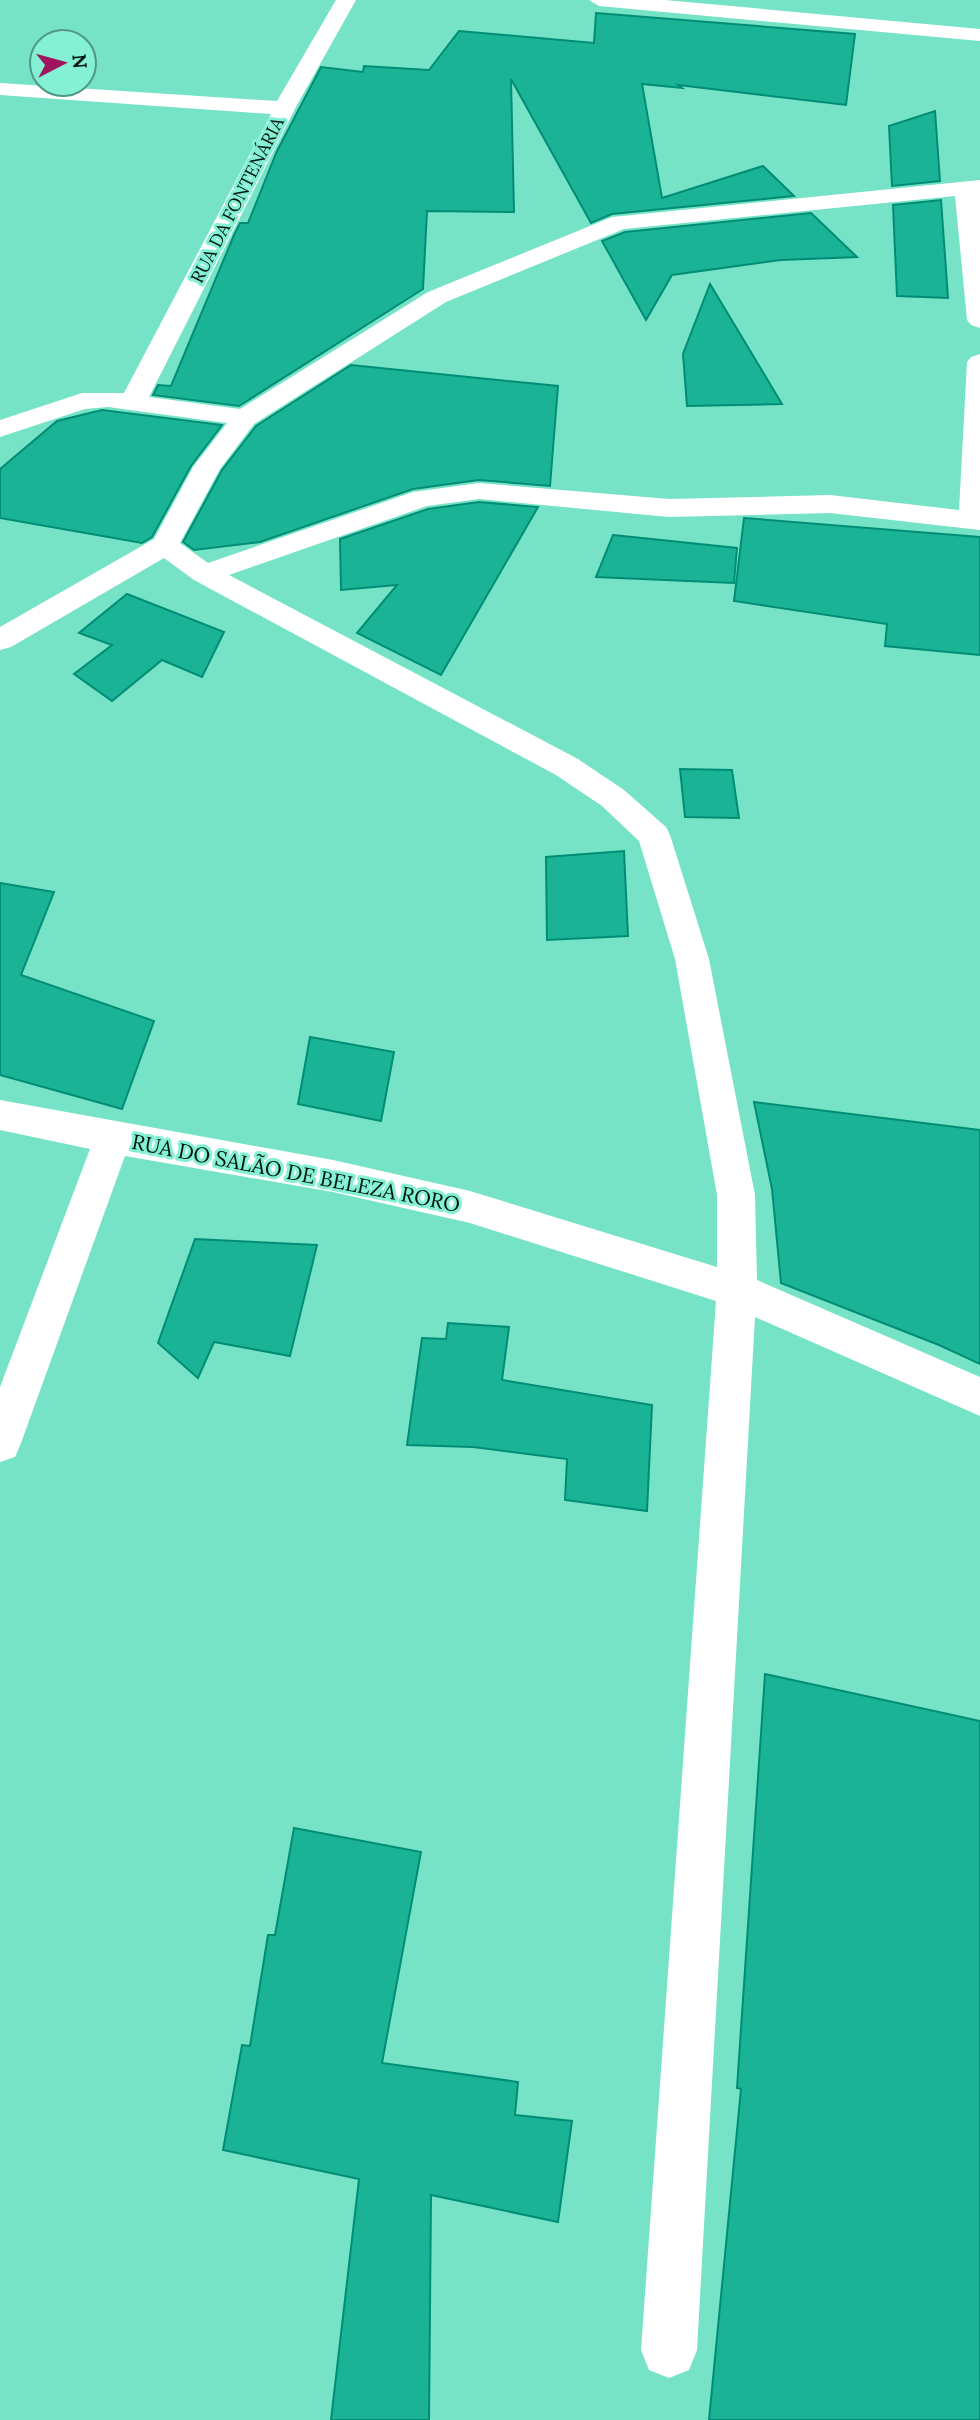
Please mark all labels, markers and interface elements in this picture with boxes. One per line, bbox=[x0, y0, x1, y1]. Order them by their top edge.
north arrow bbox=[28, 28, 98, 98]
text: N bbox=[67, 53, 93, 70]
street label: RUA DA FONTENÁRIA bbox=[185, 112, 289, 287]
street label: RUA DO SALÃO DE BELEZA RORO bbox=[130, 1128, 462, 1218]

